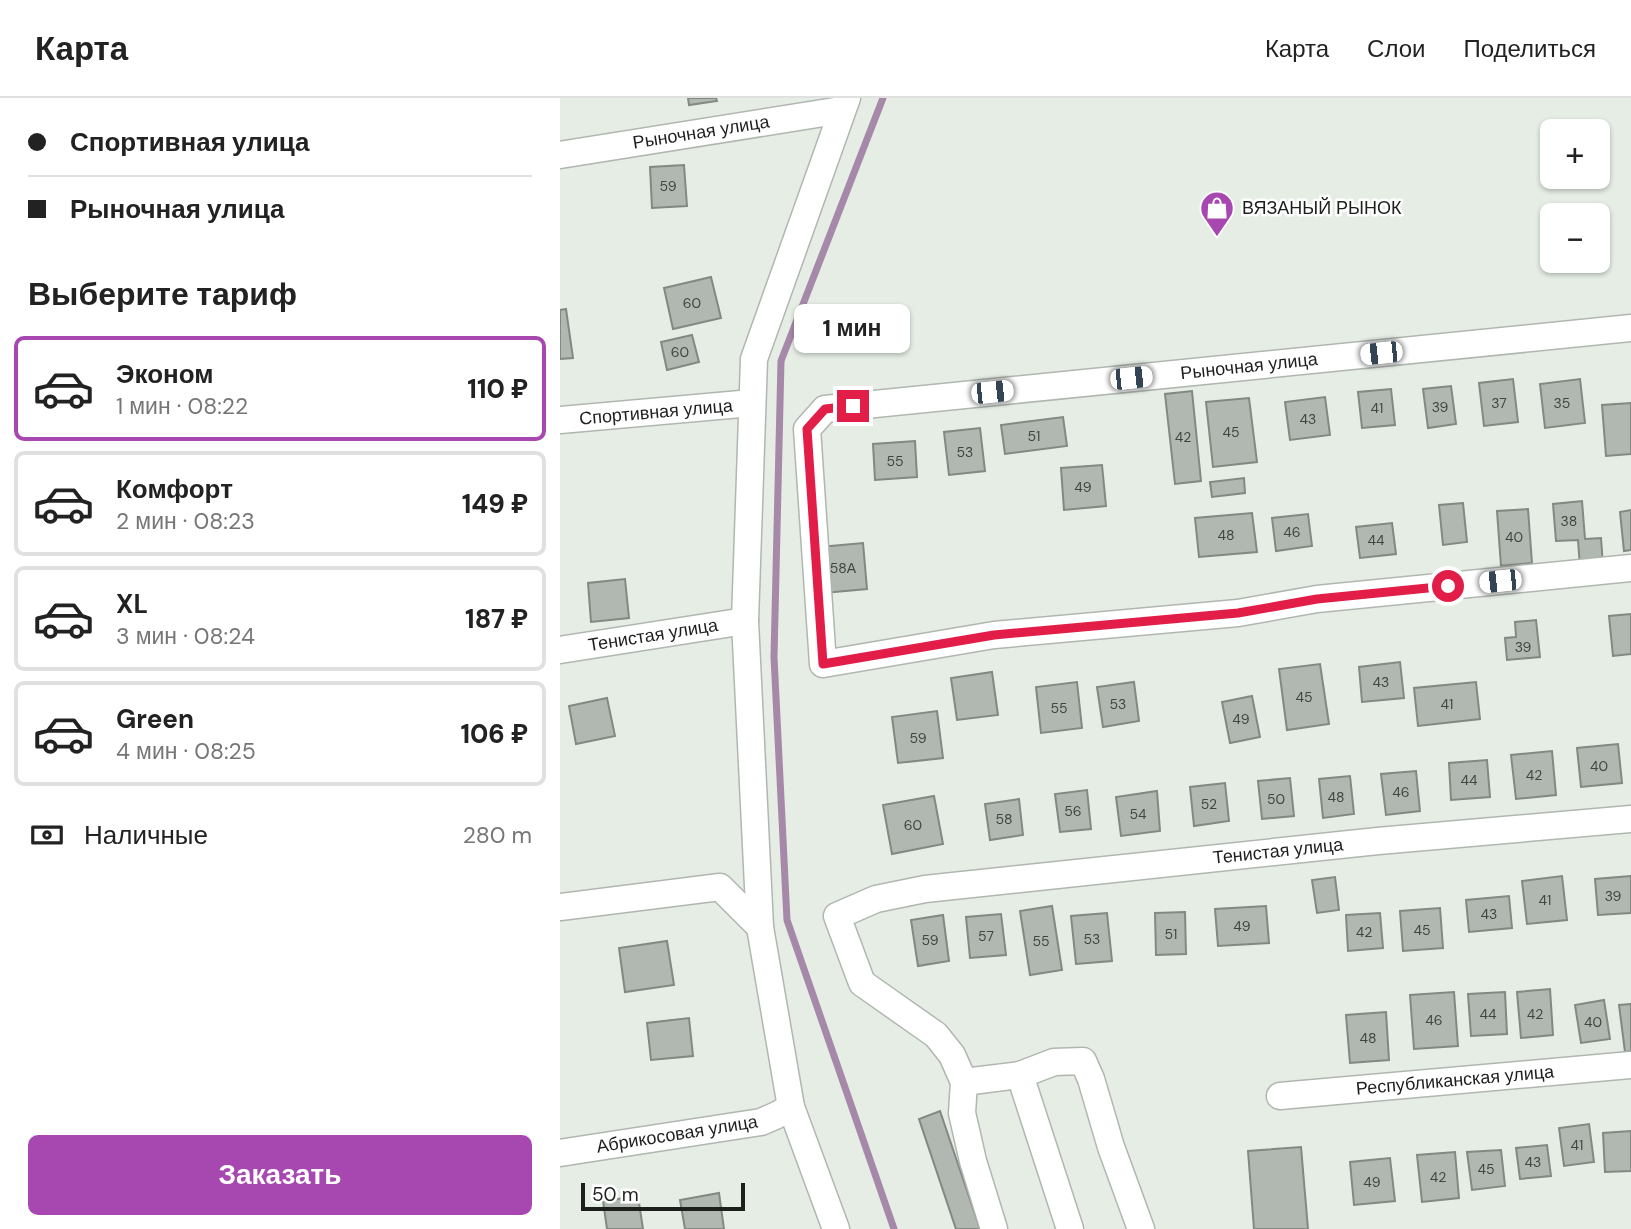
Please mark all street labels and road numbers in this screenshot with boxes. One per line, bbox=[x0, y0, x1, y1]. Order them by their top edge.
street label: Рыночная улица bbox=[631, 109, 772, 155]
street label: Рыночная улица bbox=[1179, 347, 1320, 385]
street label: Спортивная улица bbox=[578, 393, 735, 431]
street label: Тенистая улица bbox=[586, 613, 721, 657]
street label: Тенистая улица bbox=[1212, 832, 1345, 870]
street label: Республиканская улица bbox=[1355, 1059, 1556, 1101]
street label: Абрикосовая улица bbox=[595, 1109, 760, 1159]

